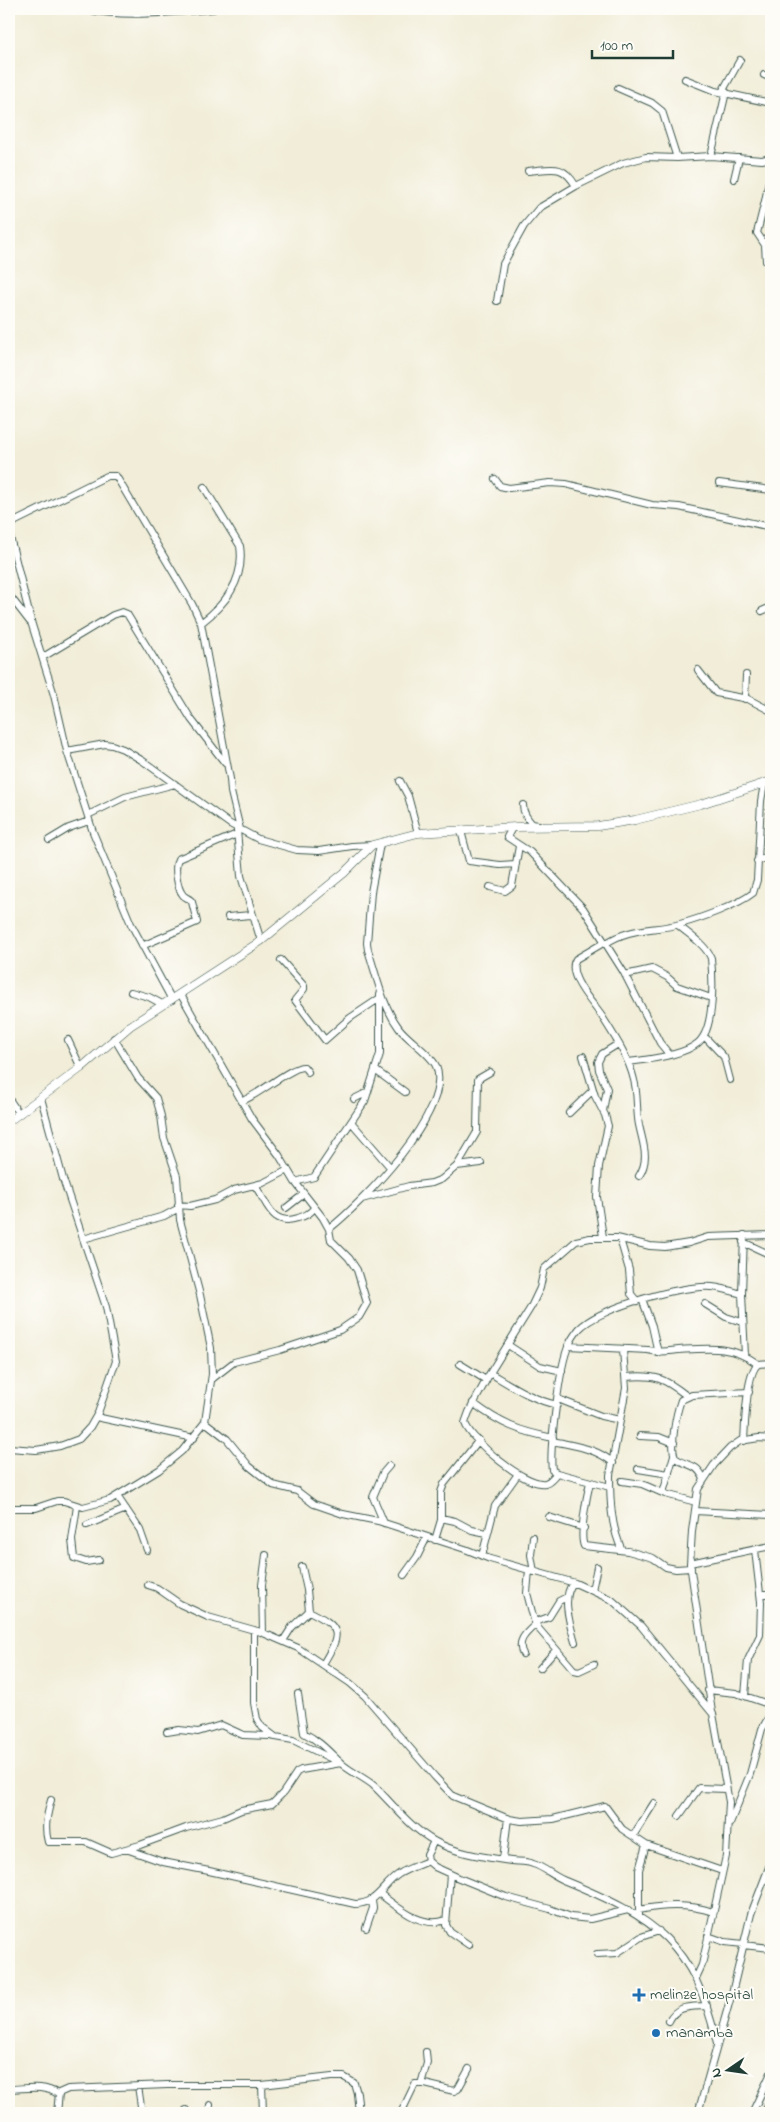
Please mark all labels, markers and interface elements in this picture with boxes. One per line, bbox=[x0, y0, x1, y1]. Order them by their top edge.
scale bar bbox=[592, 28, 674, 60]
text: 100 m bbox=[600, 35, 633, 57]
place label: melinze hospital bbox=[650, 1983, 754, 2007]
marker: melinze hospital bbox=[632, 1988, 646, 2002]
place label: manamba bbox=[666, 2021, 733, 2045]
marker: manamba bbox=[650, 2027, 662, 2039]
north arrow bbox=[702, 2044, 752, 2094]
text: N bbox=[706, 2066, 728, 2080]

